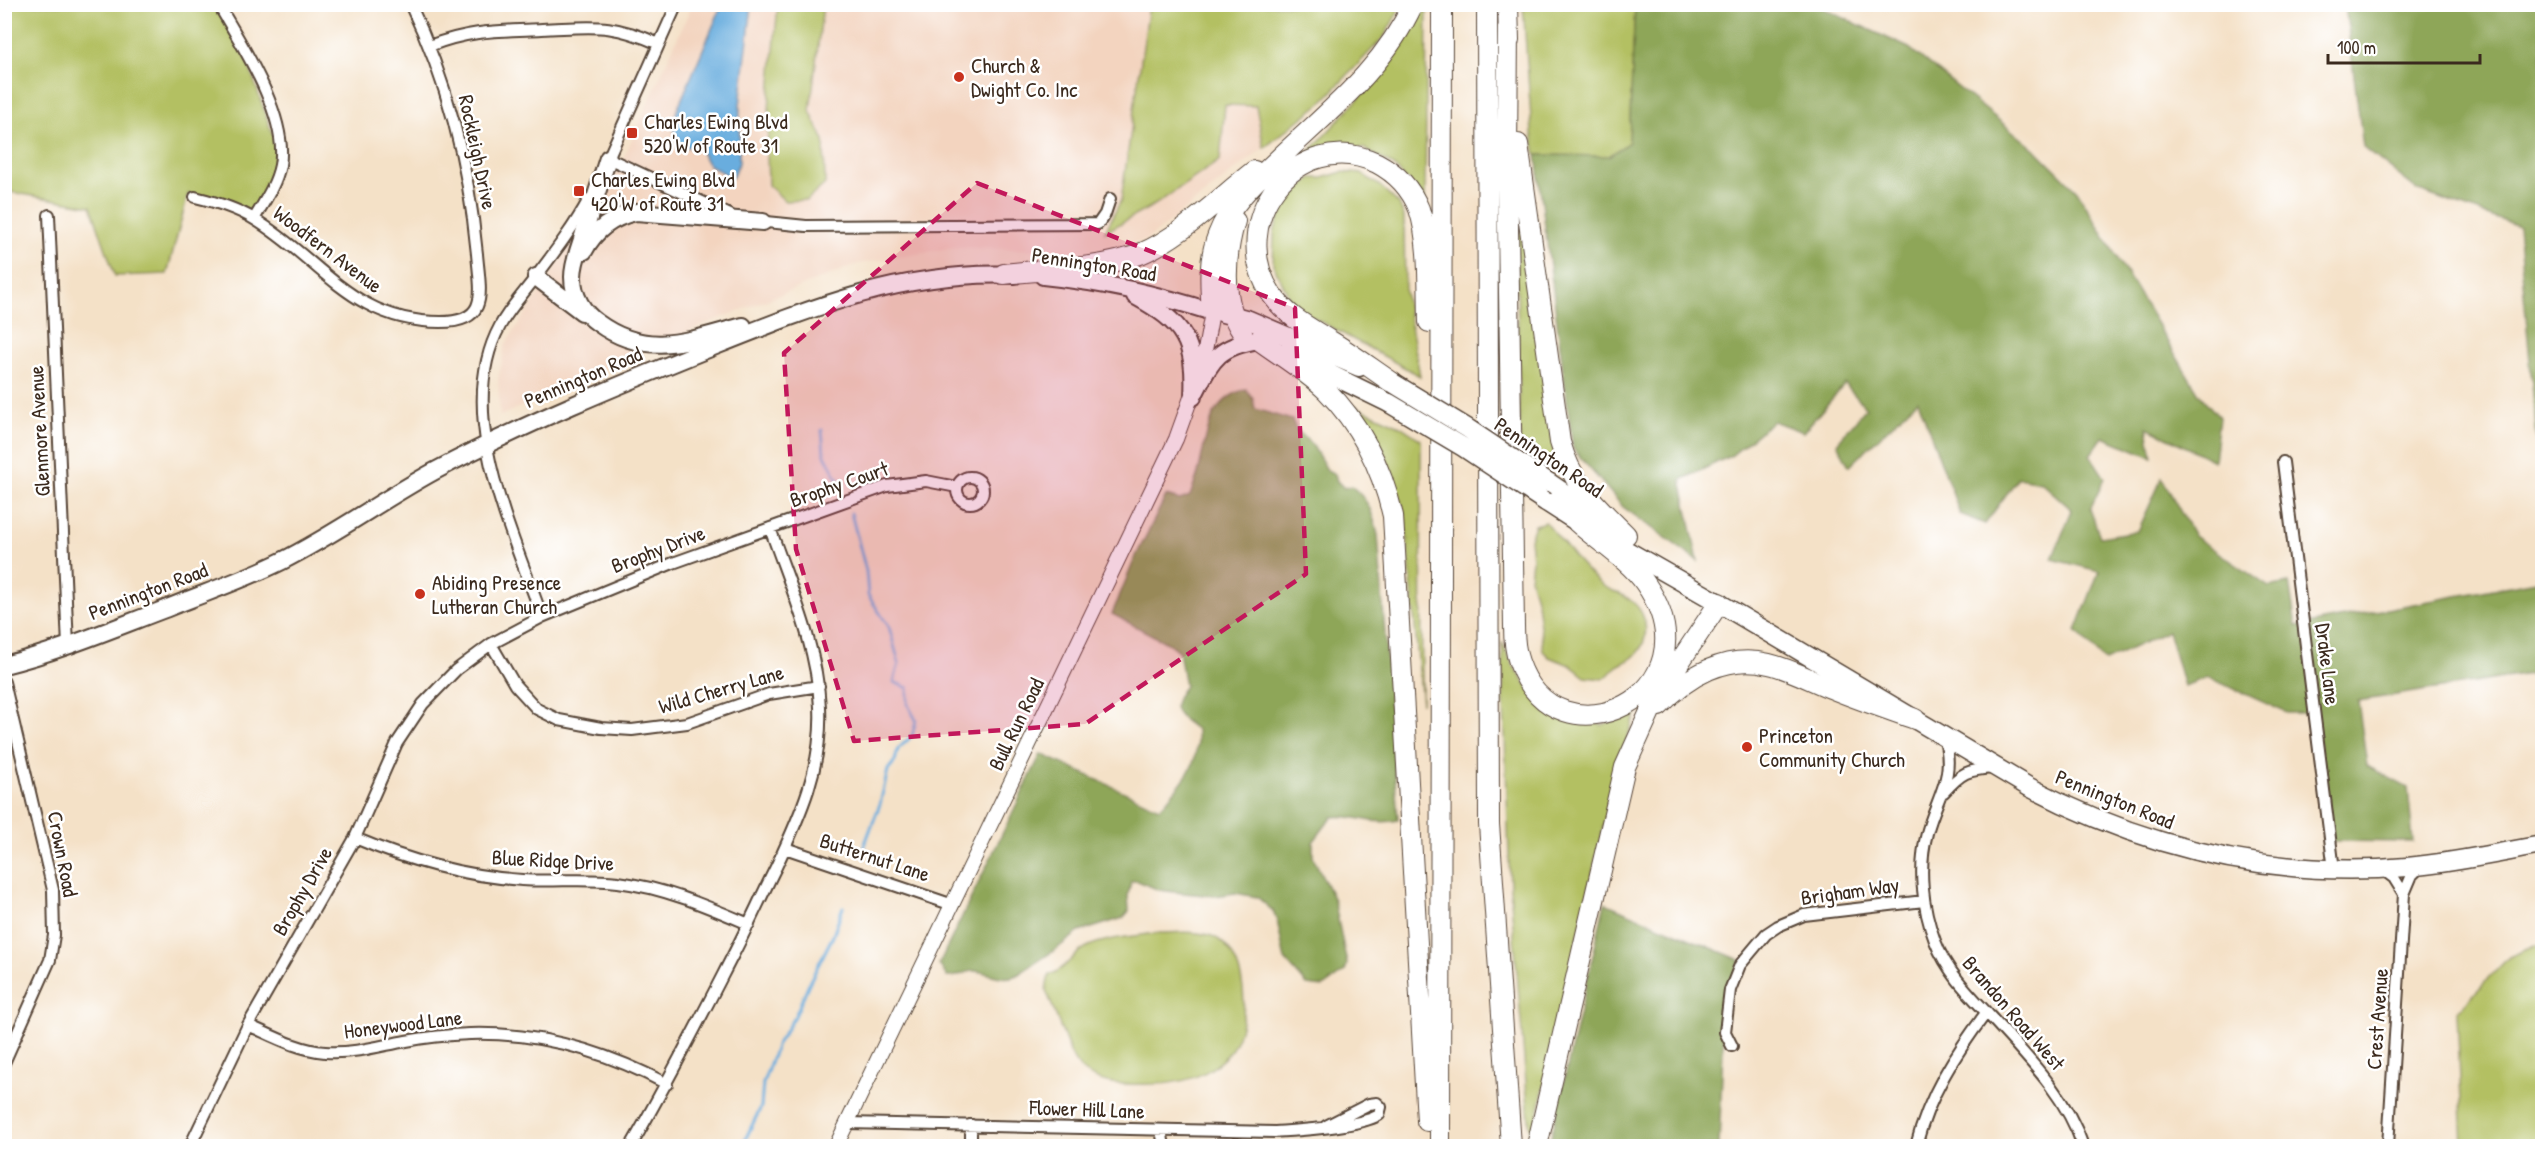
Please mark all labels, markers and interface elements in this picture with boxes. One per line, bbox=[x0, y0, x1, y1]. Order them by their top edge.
scale bar bbox=[2328, 27, 2480, 65]
text: 100 m bbox=[2337, 35, 2376, 60]
place label: Church & Dwight Co. Inc bbox=[971, 51, 1078, 104]
marker: Church & Dwight Co. Inc bbox=[952, 70, 966, 84]
street label: Rockleigh Drive bbox=[452, 92, 504, 212]
place label: Charles Ewing Blvd 520'W of Route 31 bbox=[644, 107, 788, 160]
marker: Charles Ewing Blvd 520'W of Route 31 bbox=[625, 126, 639, 140]
place label: Charles Ewing Blvd 420'W of Route 31 bbox=[591, 165, 735, 218]
marker: Charles Ewing Blvd 420'W of Route 31 bbox=[572, 184, 586, 198]
street label: Woodfern Avenue bbox=[268, 198, 388, 300]
street label: Pennington Road bbox=[1030, 240, 1158, 288]
street label: Pennington Road bbox=[520, 339, 646, 415]
street label: Glenmore Avenue bbox=[21, 365, 57, 497]
street label: Pennington Road bbox=[1489, 410, 1609, 504]
street label: Brophy Court bbox=[786, 453, 893, 514]
street label: Brophy Drive bbox=[607, 518, 709, 580]
street label: Pennington Road bbox=[84, 555, 212, 627]
place label: Abiding Presence Lutheran Church bbox=[432, 568, 561, 621]
marker: Abiding Presence Lutheran Church bbox=[413, 587, 427, 601]
street label: Drake Lane bbox=[2309, 621, 2347, 707]
street label: Wild Cherry Lane bbox=[655, 657, 787, 721]
street label: Bull Run Road bbox=[981, 673, 1051, 775]
place label: Princeton Community Church bbox=[1759, 721, 1905, 774]
marker: Princeton Community Church bbox=[1740, 740, 1754, 754]
street label: Pennington Road bbox=[2051, 762, 2179, 836]
street label: Crown Road bbox=[41, 809, 85, 899]
street label: Butternut Lane bbox=[816, 826, 934, 888]
street label: Brophy Drive bbox=[265, 841, 339, 941]
street label: Blue Ridge Drive bbox=[491, 842, 615, 878]
street label: Brigham Way bbox=[1799, 870, 1901, 912]
street label: Brandon Road West bbox=[1956, 949, 2072, 1077]
street label: Crest Avenue bbox=[2359, 967, 2395, 1071]
street label: Honeywood Lane bbox=[342, 1002, 464, 1046]
street label: Flower Hill Lane bbox=[1028, 1092, 1145, 1126]

